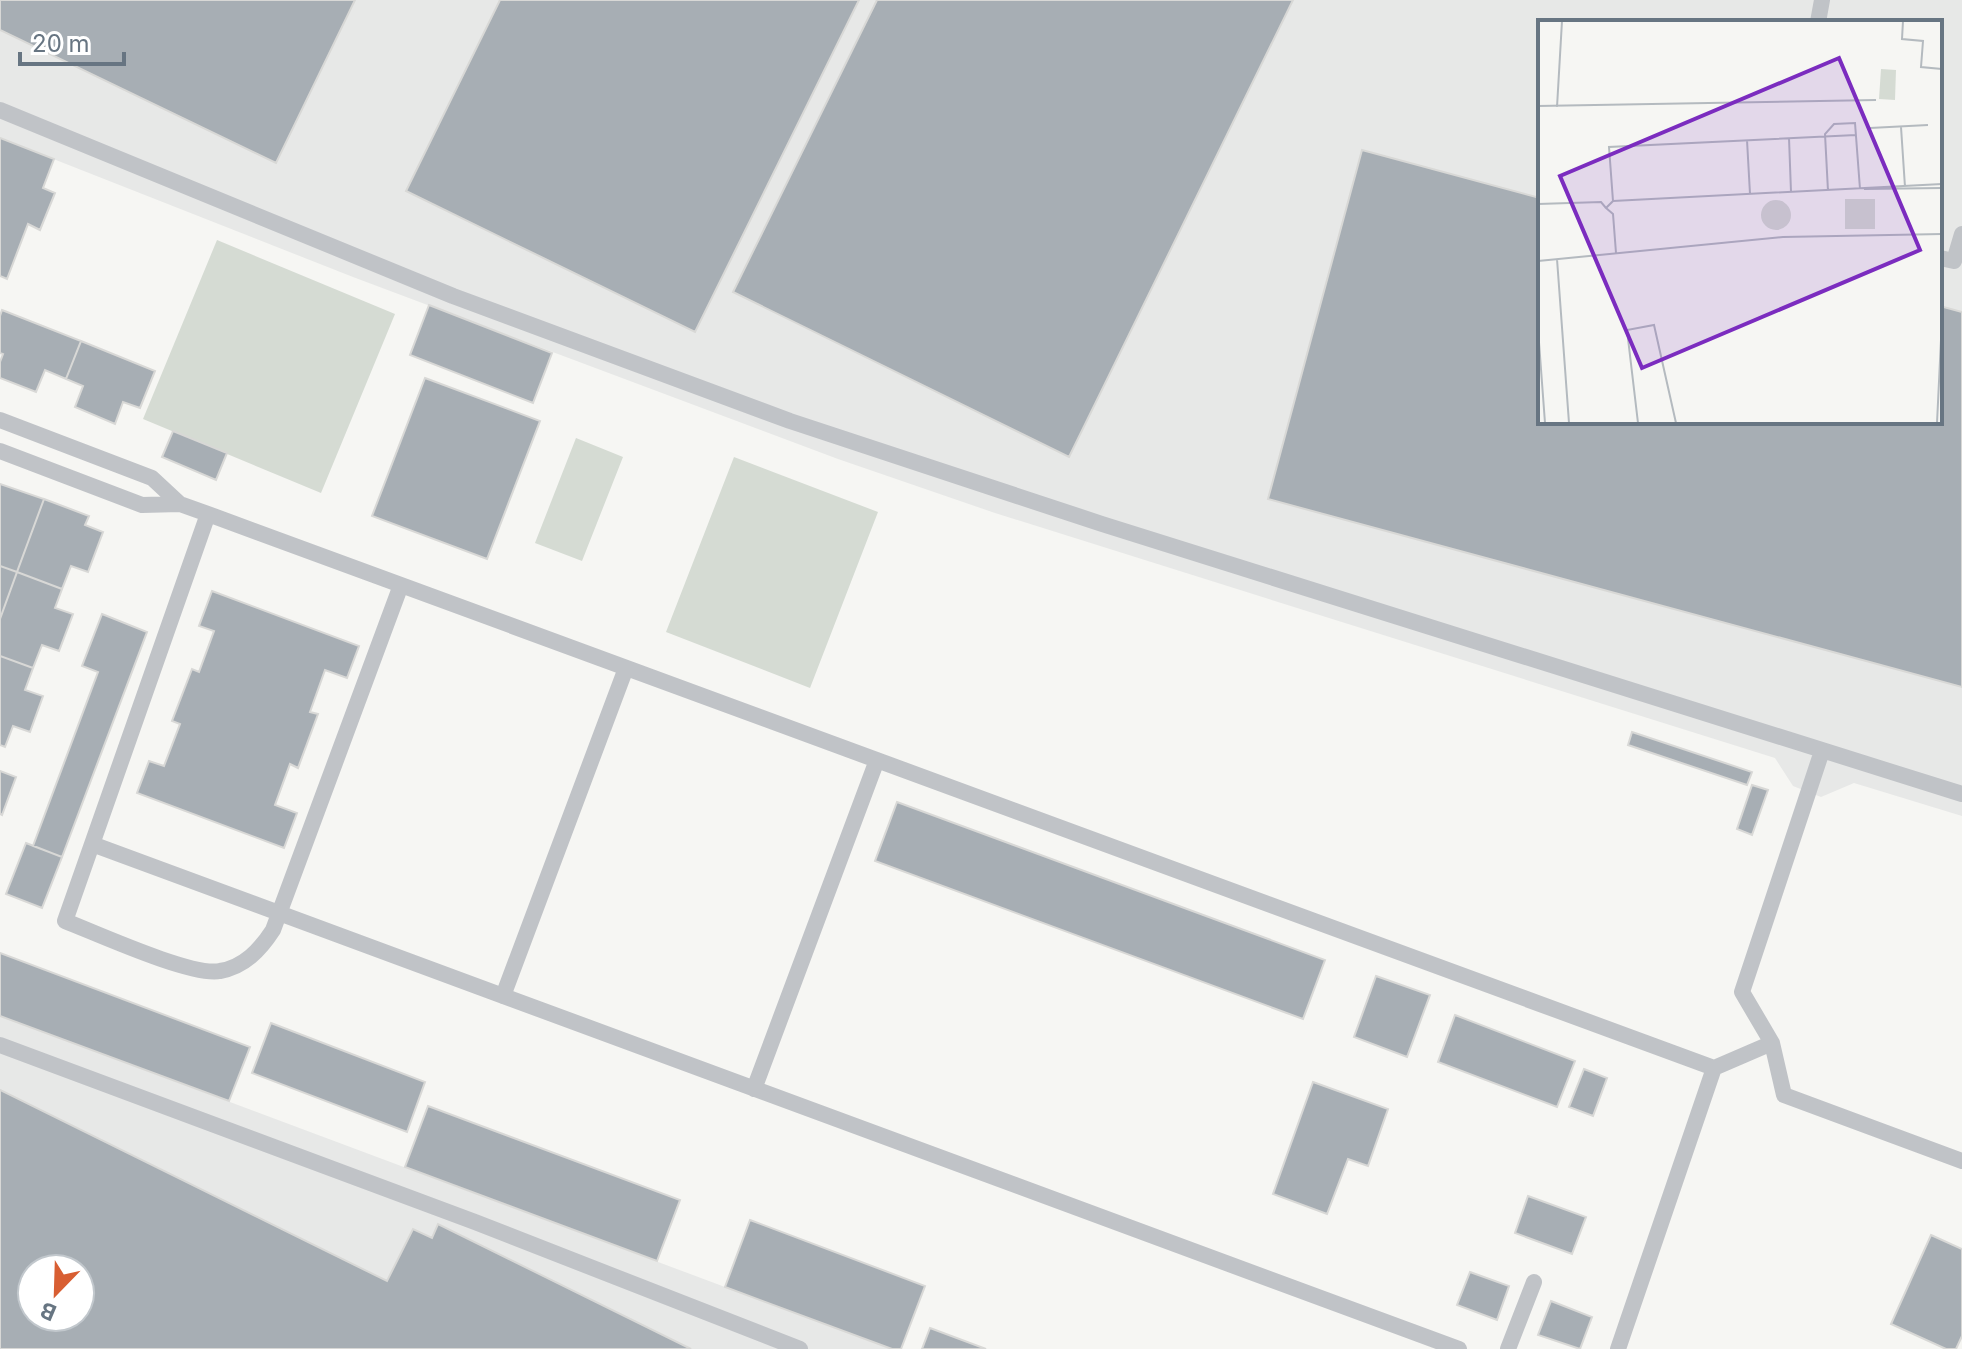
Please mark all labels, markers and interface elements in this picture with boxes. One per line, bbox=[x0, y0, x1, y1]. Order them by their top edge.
scale bar bbox=[20, 16, 124, 66]
inset map bbox=[1538, 20, 1942, 424]
text: 20 m bbox=[32, 29, 90, 58]
north arrow bbox=[16, 1253, 96, 1333]
text: B bbox=[36, 1297, 60, 1326]

